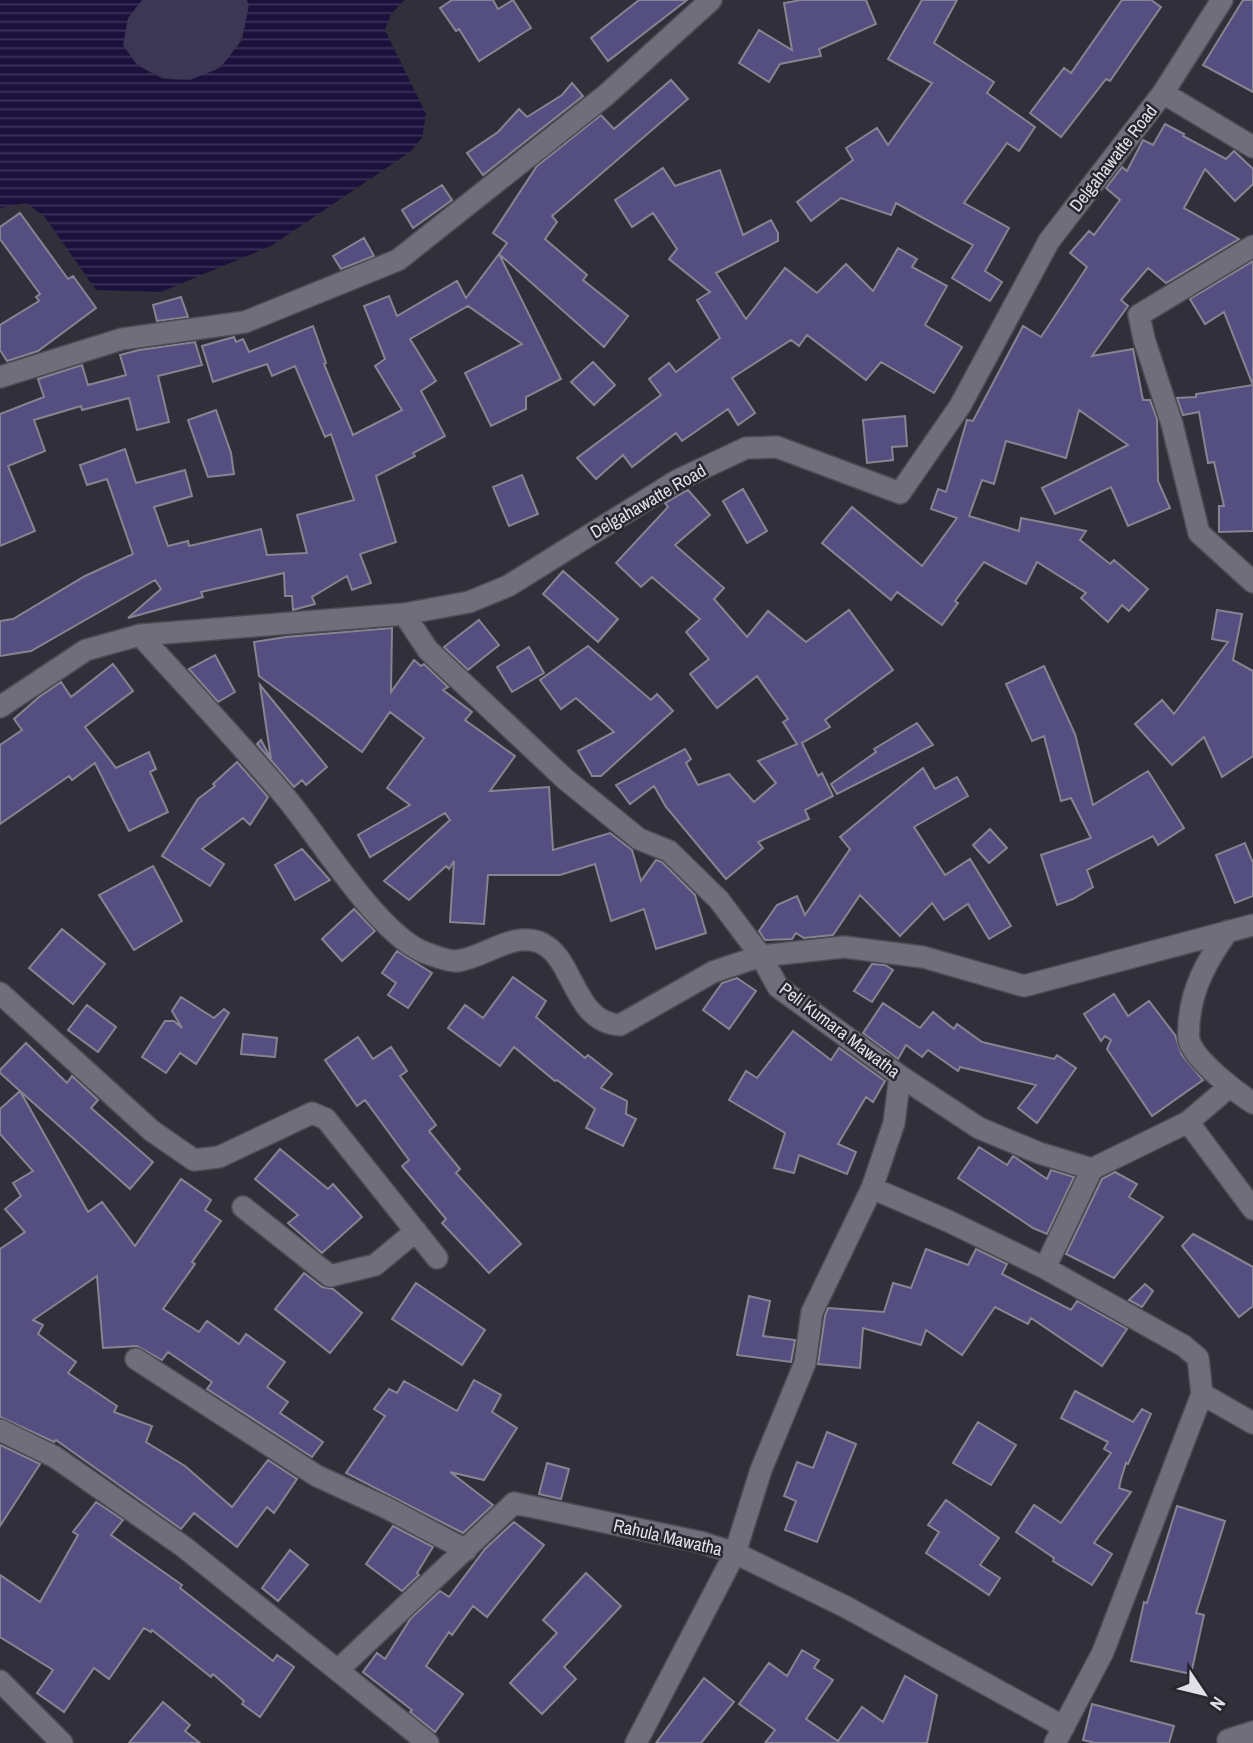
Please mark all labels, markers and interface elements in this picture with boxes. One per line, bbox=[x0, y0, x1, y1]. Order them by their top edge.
street label: Delgahawatte Road bbox=[1063, 99, 1163, 217]
street label: Delgahawatte Road bbox=[586, 458, 710, 544]
street label: Peli Kumara Mawatha bbox=[774, 976, 906, 1084]
street label: Rahula Mawatha bbox=[611, 1512, 725, 1562]
north arrow bbox=[1169, 1659, 1239, 1729]
text: N bbox=[1204, 1692, 1232, 1716]

